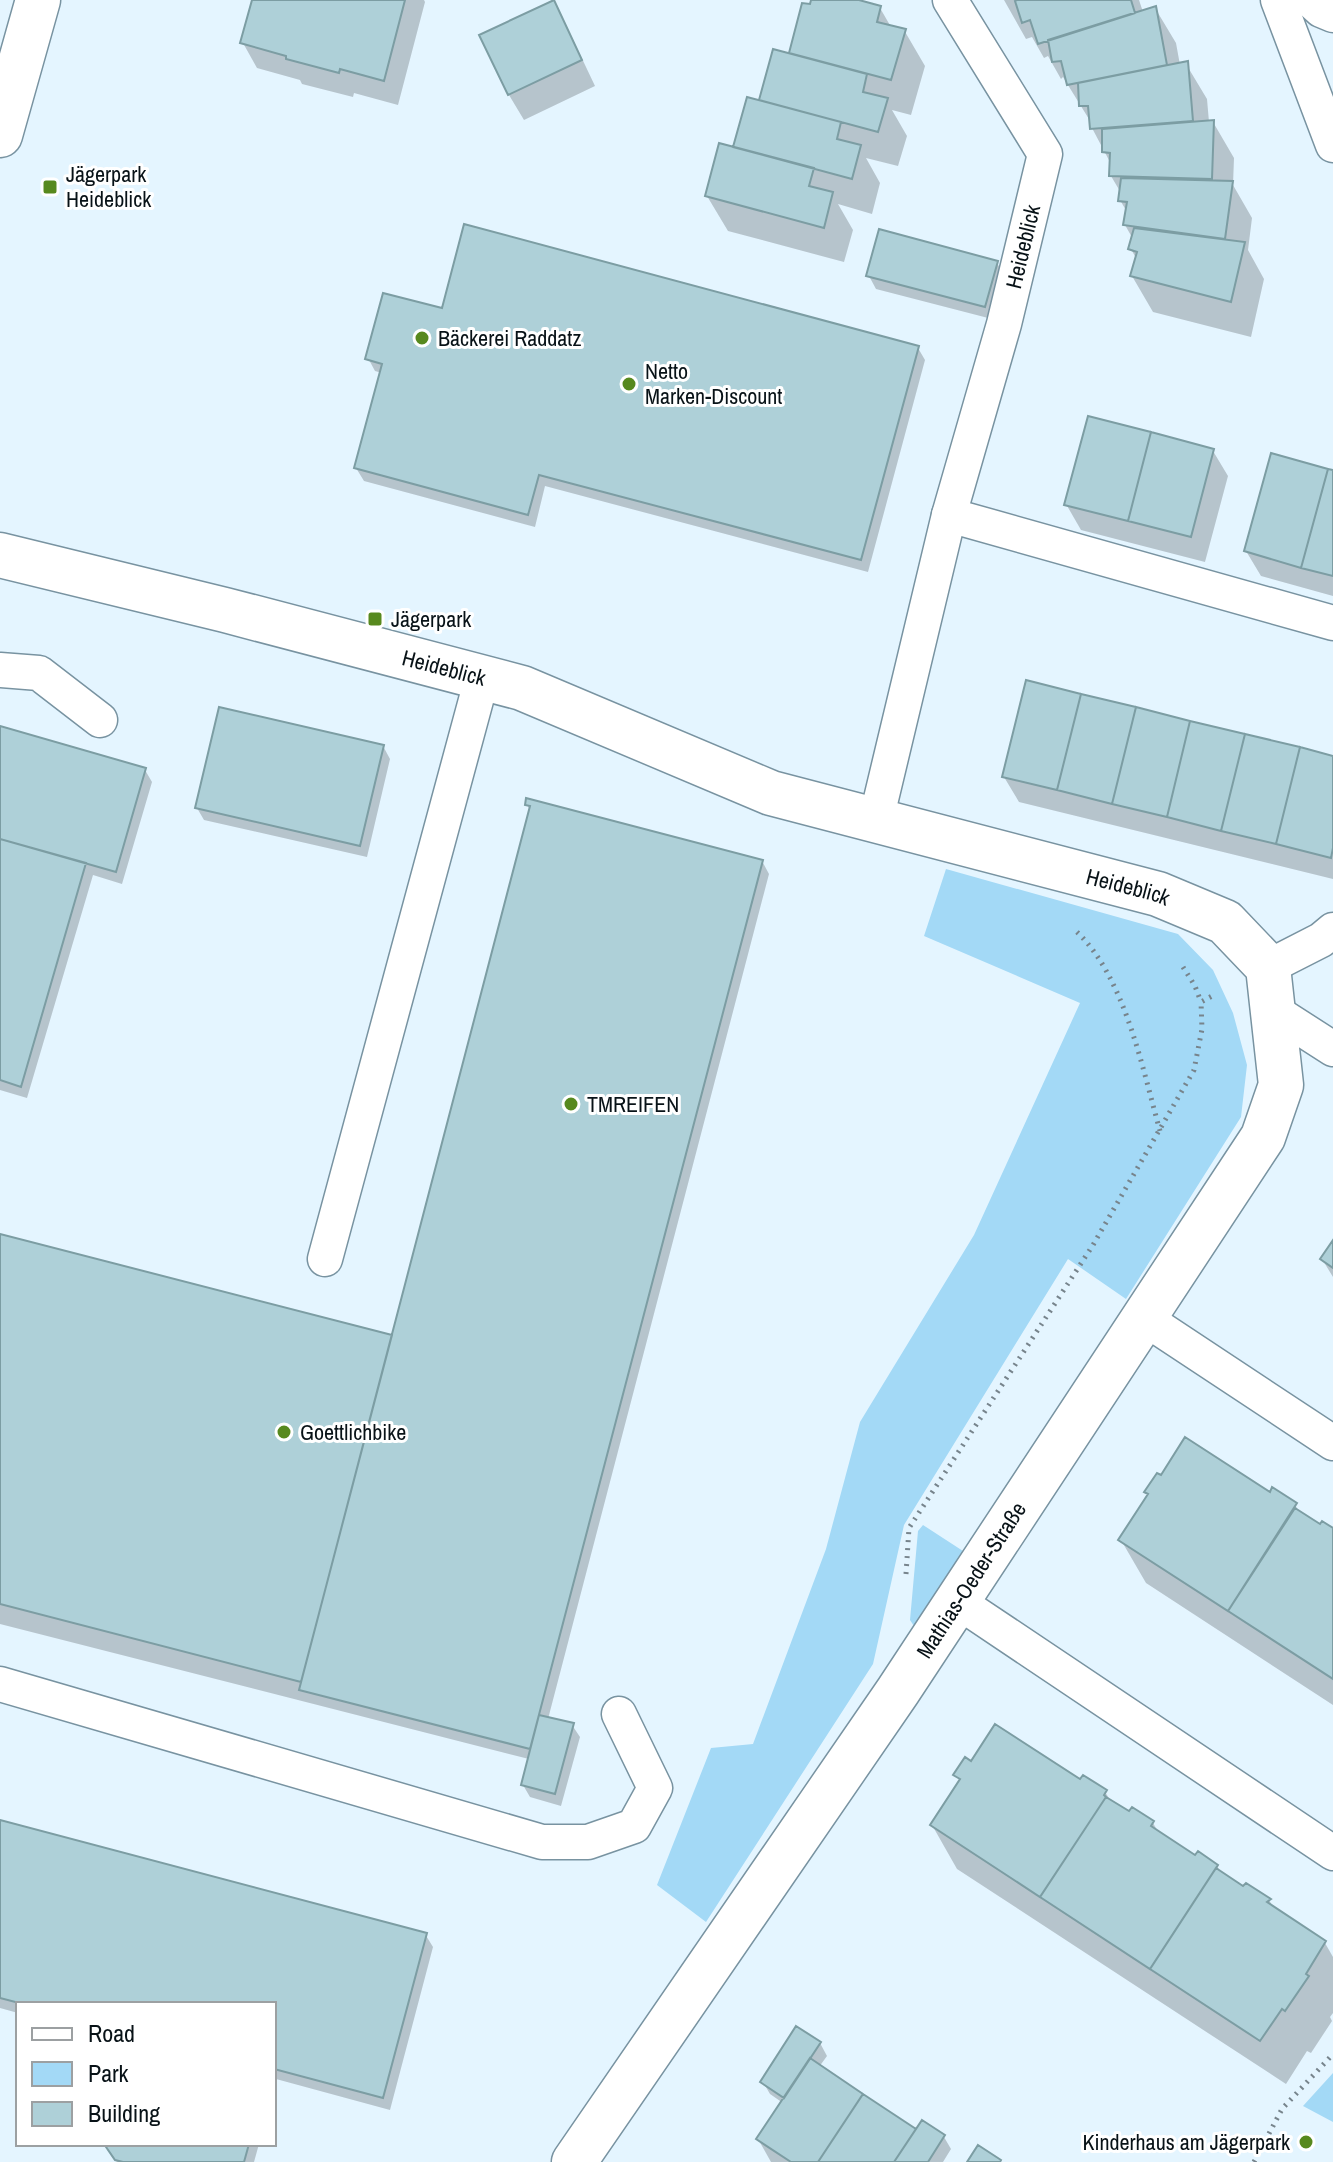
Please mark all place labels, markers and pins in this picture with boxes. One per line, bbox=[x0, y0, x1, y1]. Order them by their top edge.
place label: Jägerpark Heideblick bbox=[66, 159, 152, 214]
marker: Jägerpark Heideblick bbox=[41, 178, 59, 196]
place label: Bäckerei Raddatz bbox=[438, 323, 581, 353]
marker: Bäckerei Raddatz bbox=[413, 329, 431, 347]
place label: Netto Marken-Discount bbox=[645, 356, 782, 411]
marker: Netto Marken-Discount bbox=[620, 375, 638, 393]
place label: Jägerpark bbox=[391, 604, 472, 634]
marker: Jägerpark bbox=[366, 610, 384, 628]
place label: TMREIFEN bbox=[587, 1089, 679, 1119]
marker: TMREIFEN bbox=[562, 1095, 580, 1113]
place label: Goettlichbike bbox=[300, 1417, 406, 1447]
marker: Goettlichbike bbox=[275, 1423, 293, 1441]
place label: Kinderhaus am Jägerpark bbox=[1082, 2127, 1291, 2157]
marker: Kinderhaus am Jägerpark bbox=[1297, 2133, 1315, 2151]

